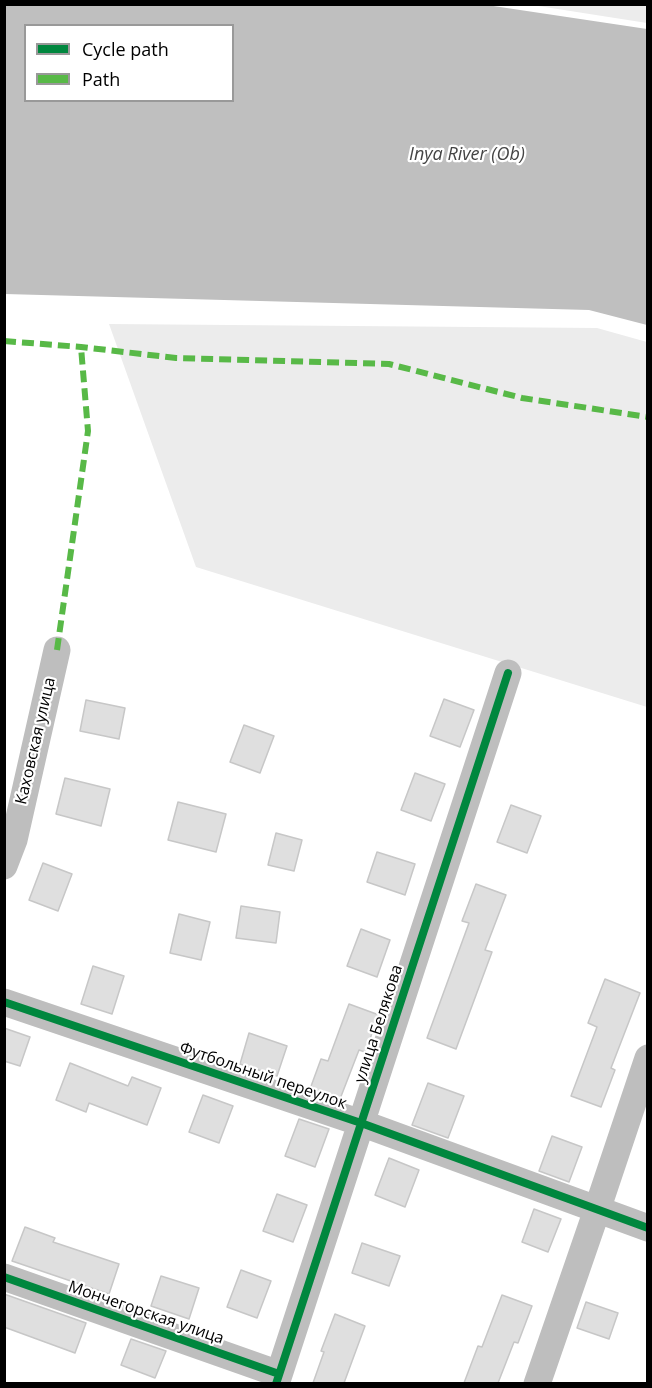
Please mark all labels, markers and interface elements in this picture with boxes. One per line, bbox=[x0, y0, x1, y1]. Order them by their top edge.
legend bbox=[24, 24, 234, 102]
text: Cycle path bbox=[82, 37, 169, 61]
text: Path bbox=[82, 67, 120, 91]
water label: Inya River (Ob) bbox=[409, 144, 525, 166]
street label: Каховская улица bbox=[12, 676, 60, 806]
street label: улица Белякова bbox=[351, 962, 407, 1086]
street label: Футбольный переулок bbox=[177, 1038, 349, 1114]
street label: Мончегорская улица bbox=[66, 1277, 226, 1349]

